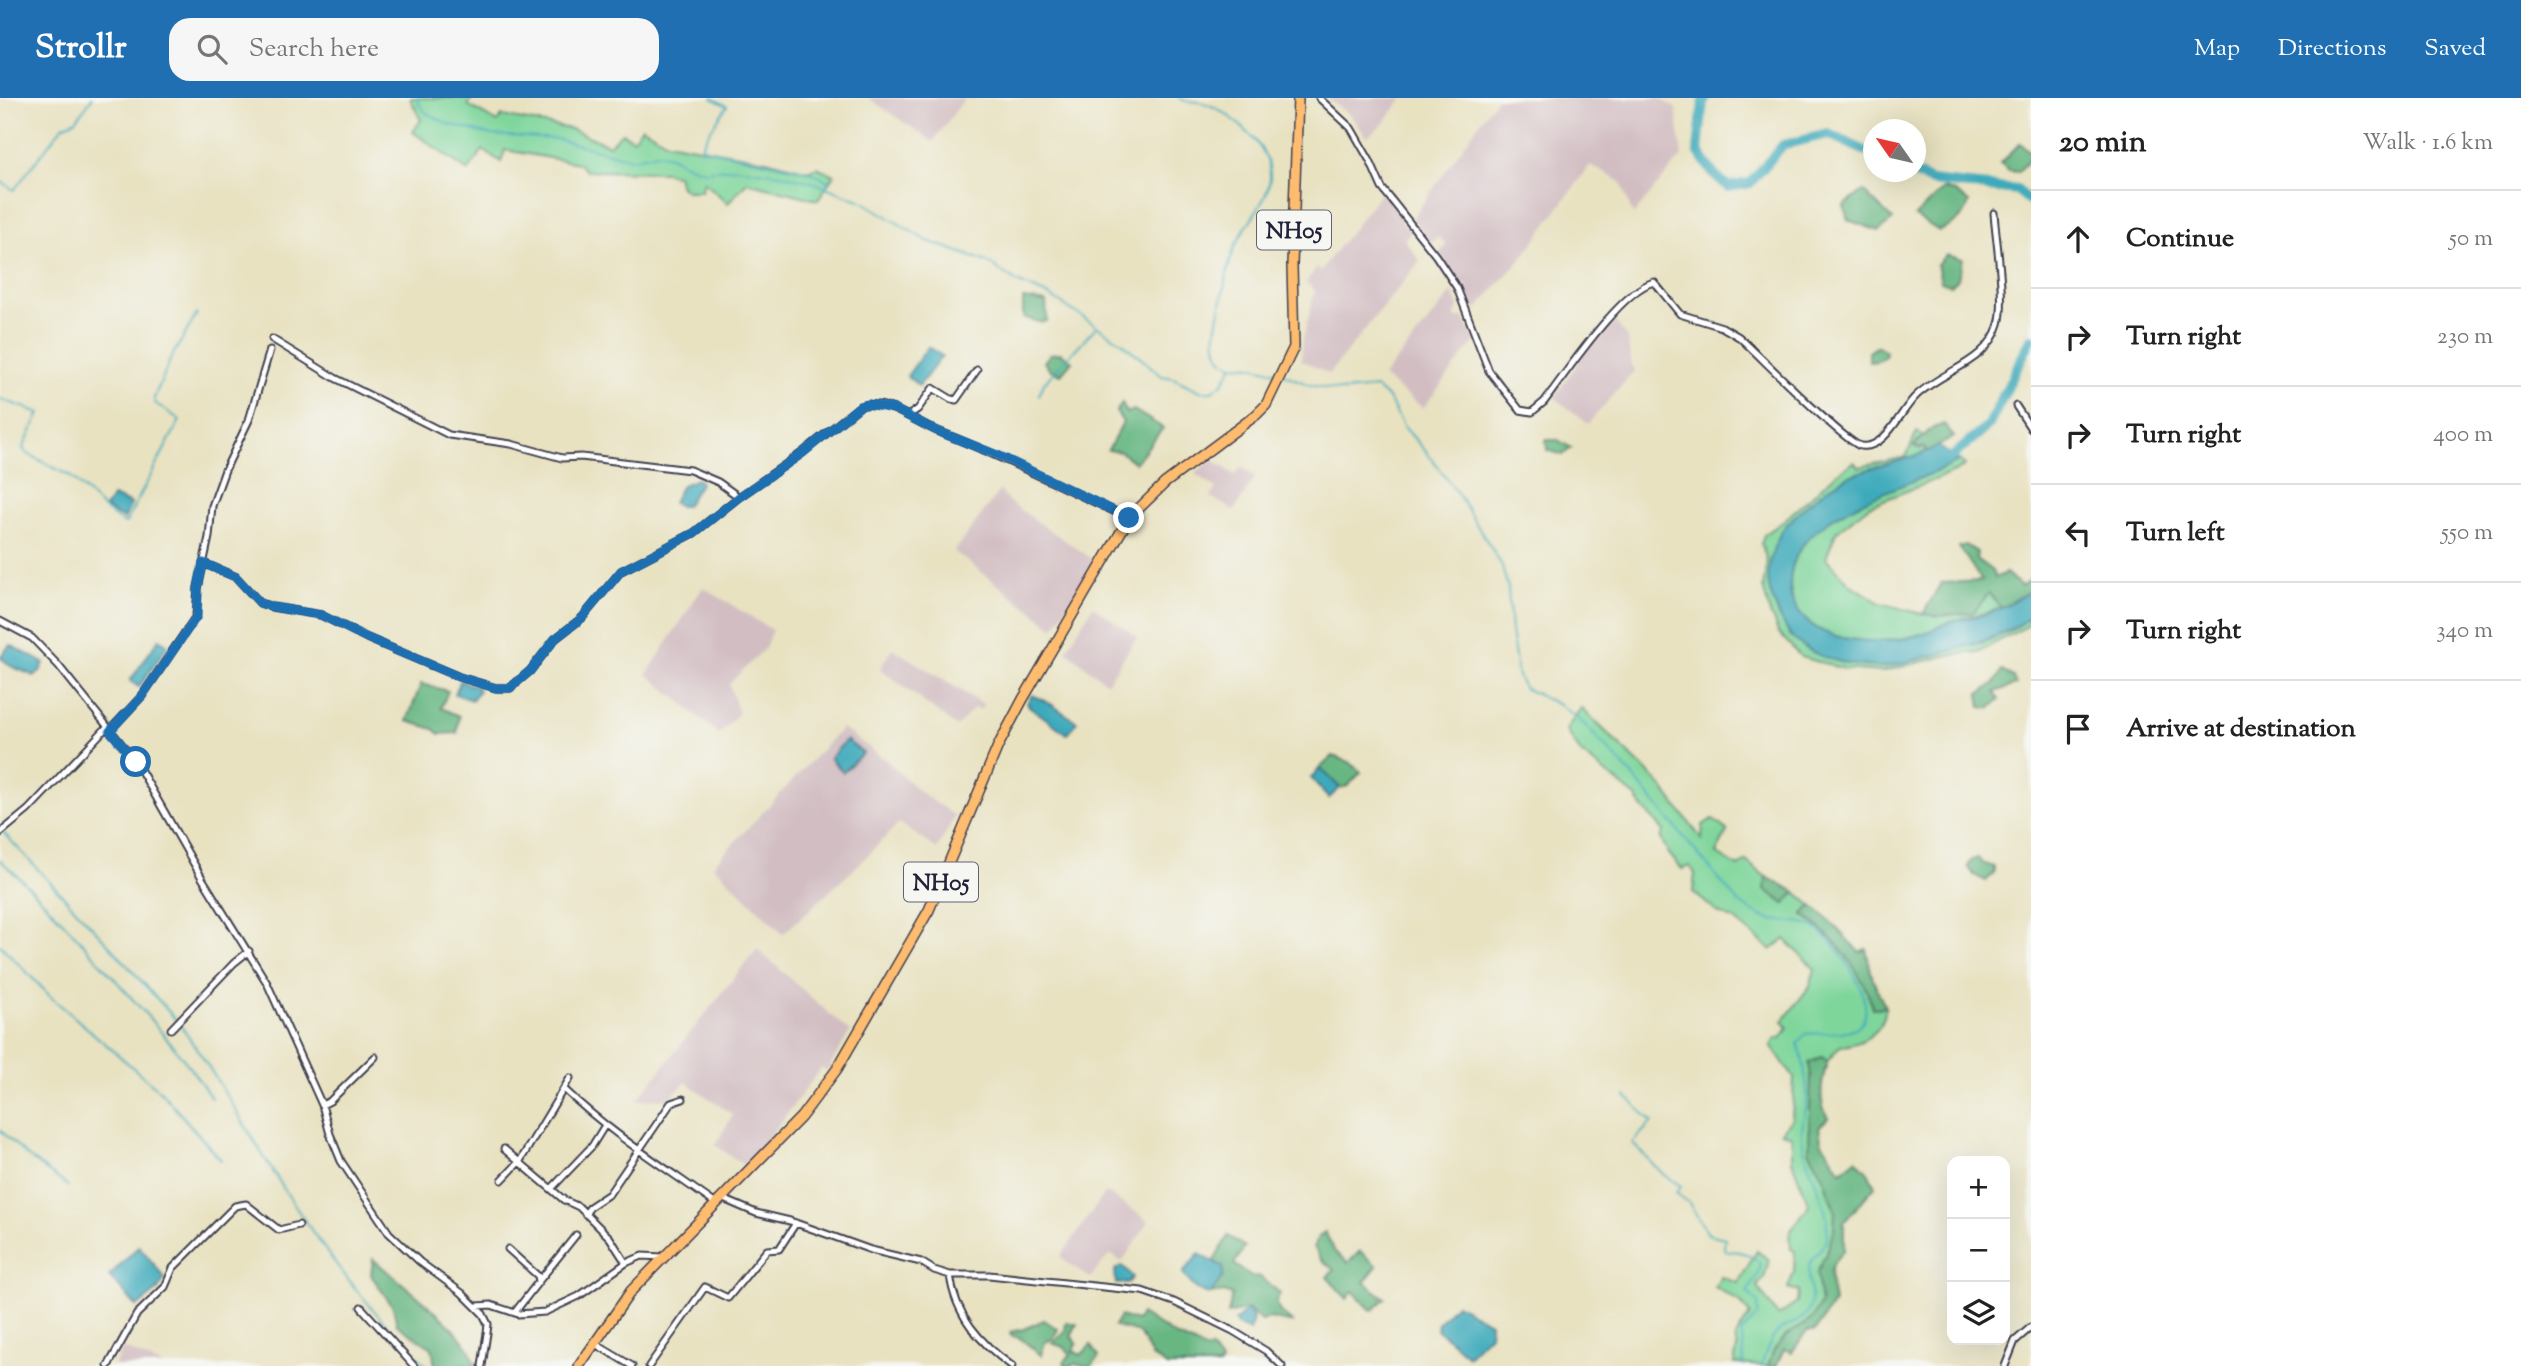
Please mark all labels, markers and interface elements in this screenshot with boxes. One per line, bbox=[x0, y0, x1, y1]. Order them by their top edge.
search box bbox=[169, 18, 659, 81]
text: Strollr bbox=[35, 25, 127, 73]
icon: search bbox=[193, 30, 231, 68]
text: Search here bbox=[249, 31, 379, 68]
text: Map bbox=[2194, 32, 2240, 66]
text: Directions bbox=[2278, 32, 2386, 66]
text: Saved bbox=[2424, 32, 2486, 66]
north arrow bbox=[1863, 119, 1926, 182]
text: 20 min bbox=[2059, 122, 2146, 165]
text: Walk · 1.6 km bbox=[2362, 127, 2493, 160]
road number: NH05 bbox=[1257, 211, 1331, 250]
icon: ahead bbox=[2059, 220, 2097, 258]
text: Continue bbox=[2126, 221, 2234, 258]
text: 50 m bbox=[2449, 223, 2493, 256]
icon: right bbox=[2059, 318, 2097, 356]
text: Turn right bbox=[2126, 319, 2241, 356]
text: 230 m bbox=[2437, 321, 2493, 354]
icon: right bbox=[2059, 416, 2097, 454]
text: Turn right bbox=[2126, 417, 2241, 454]
text: 400 m bbox=[2433, 419, 2493, 452]
route end bbox=[1113, 502, 1144, 533]
icon: left bbox=[2059, 514, 2097, 552]
text: Turn left bbox=[2126, 515, 2225, 552]
text: 550 m bbox=[2441, 517, 2493, 550]
icon: right bbox=[2059, 612, 2097, 650]
text: Turn right bbox=[2126, 613, 2241, 650]
text: 340 m bbox=[2436, 615, 2493, 648]
icon: arrive bbox=[2059, 710, 2097, 748]
text: Arrive at destination bbox=[2126, 711, 2356, 748]
route start bbox=[120, 746, 151, 777]
road number: NH05 bbox=[904, 862, 978, 902]
map controls bbox=[1947, 1156, 2010, 1345]
button: + bbox=[1947, 1156, 2010, 1219]
button: − bbox=[1947, 1219, 2010, 1282]
button: layers bbox=[1947, 1282, 2010, 1345]

